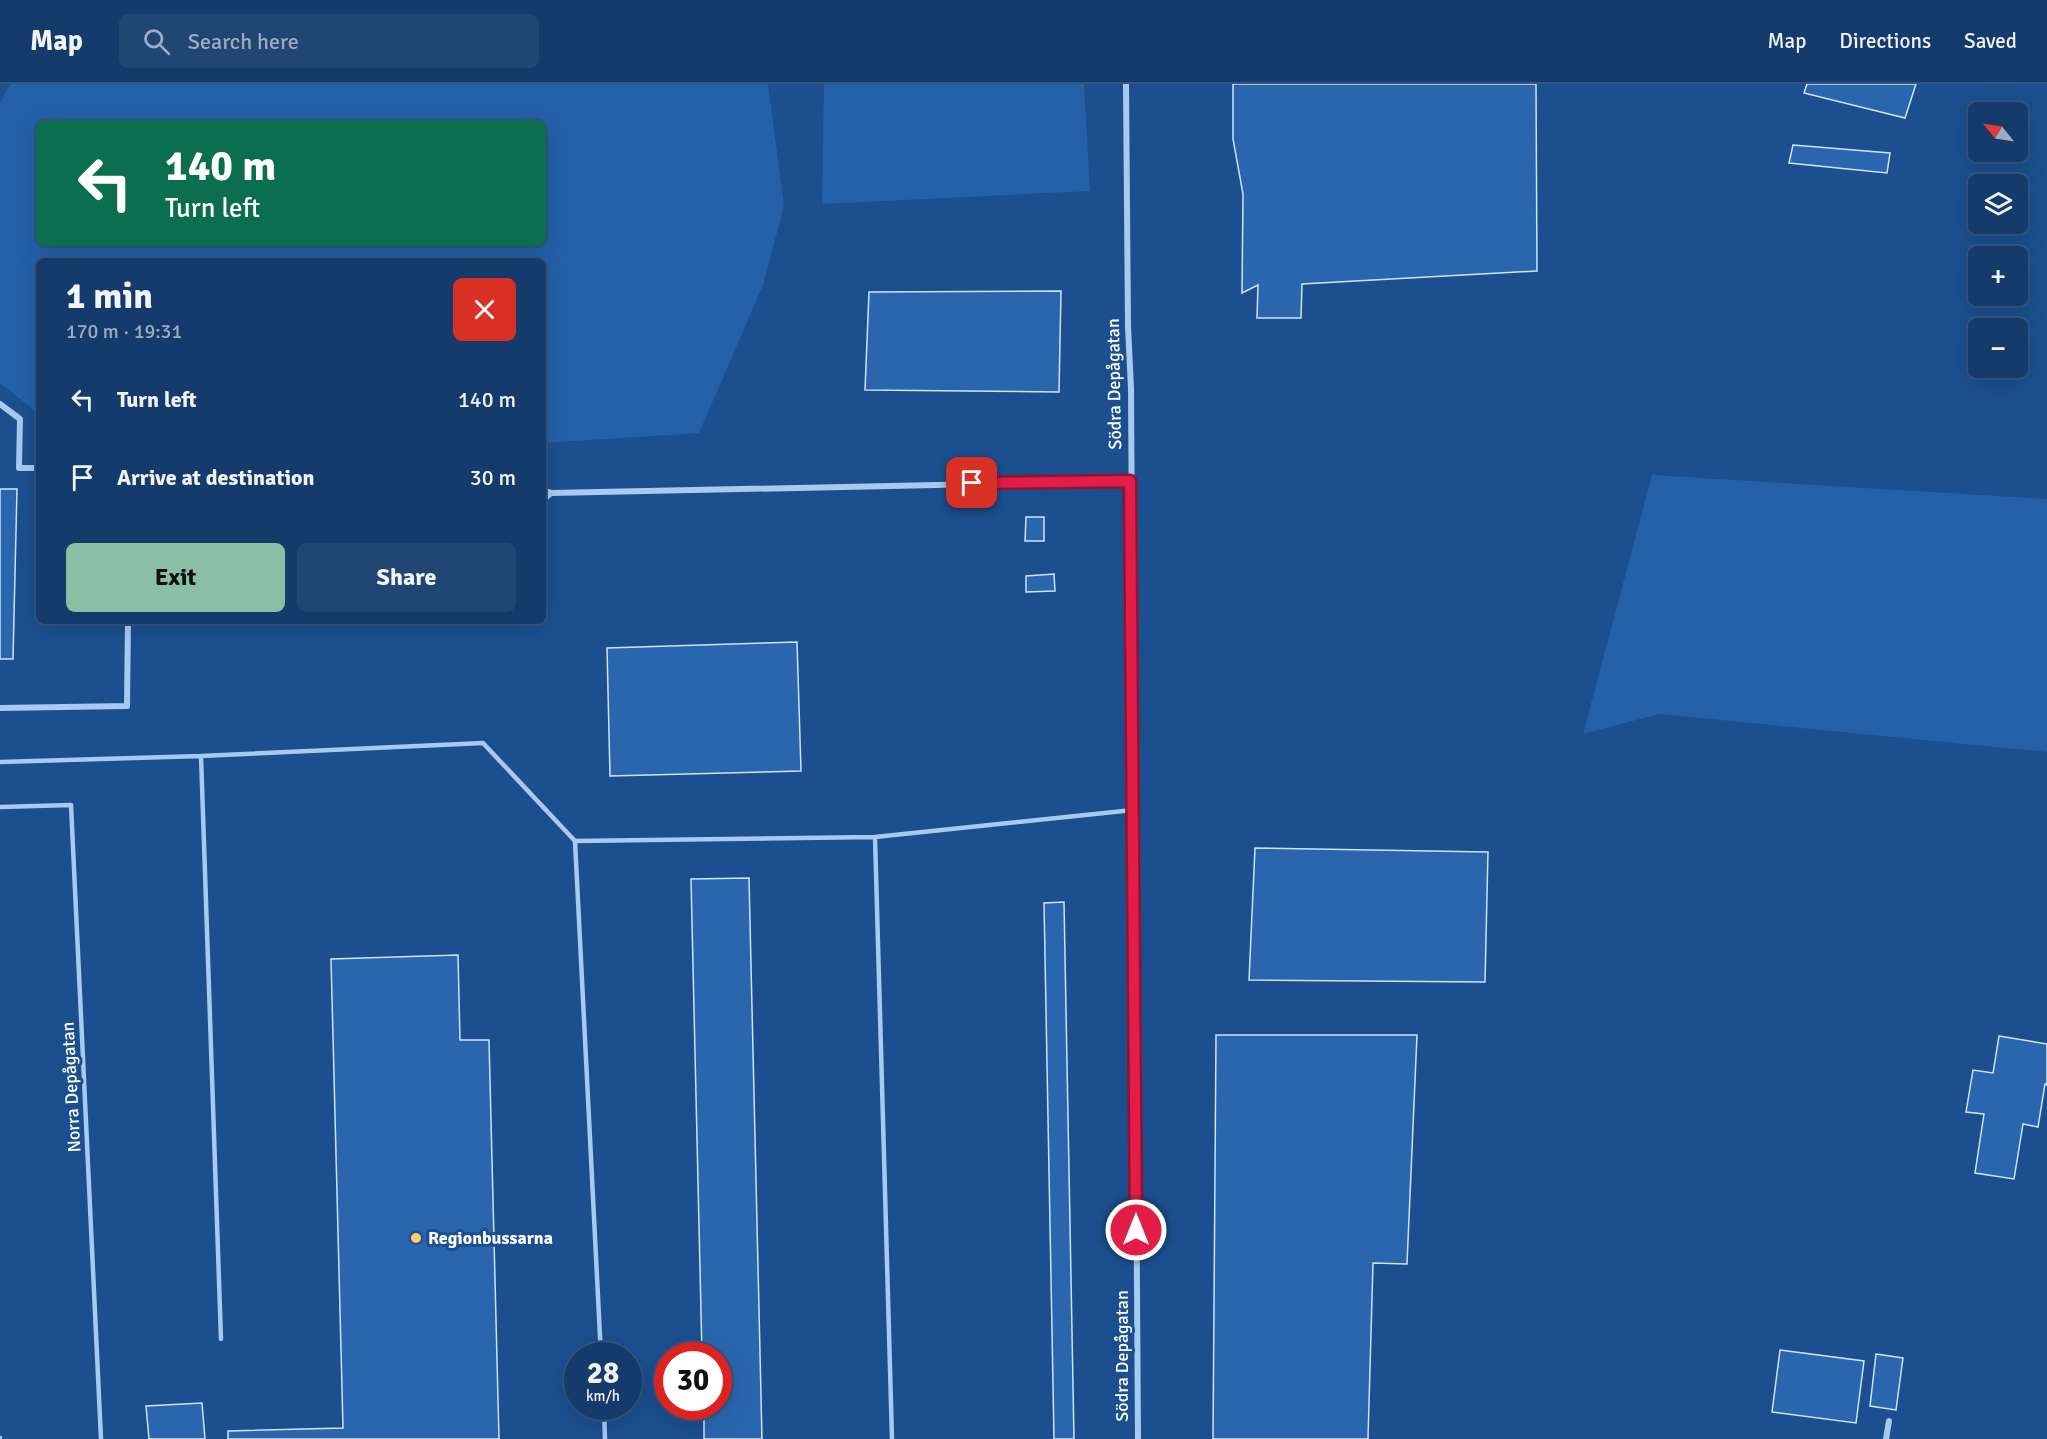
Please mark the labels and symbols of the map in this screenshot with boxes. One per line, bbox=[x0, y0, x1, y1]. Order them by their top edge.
north arrow bbox=[1968, 102, 2028, 162]
street label: Södra Depågatan bbox=[1102, 318, 1126, 450]
pin bbox=[946, 457, 997, 508]
street label: Norra Depågatan bbox=[57, 1021, 85, 1153]
position arrow bbox=[1104, 1198, 1168, 1262]
place label: Regionbussarna bbox=[428, 1227, 553, 1249]
marker: Regionbussarna bbox=[409, 1231, 423, 1245]
street label: Södra Depågatan bbox=[1111, 1290, 1133, 1422]
speed limit sign: 30 bbox=[654, 1342, 732, 1420]

